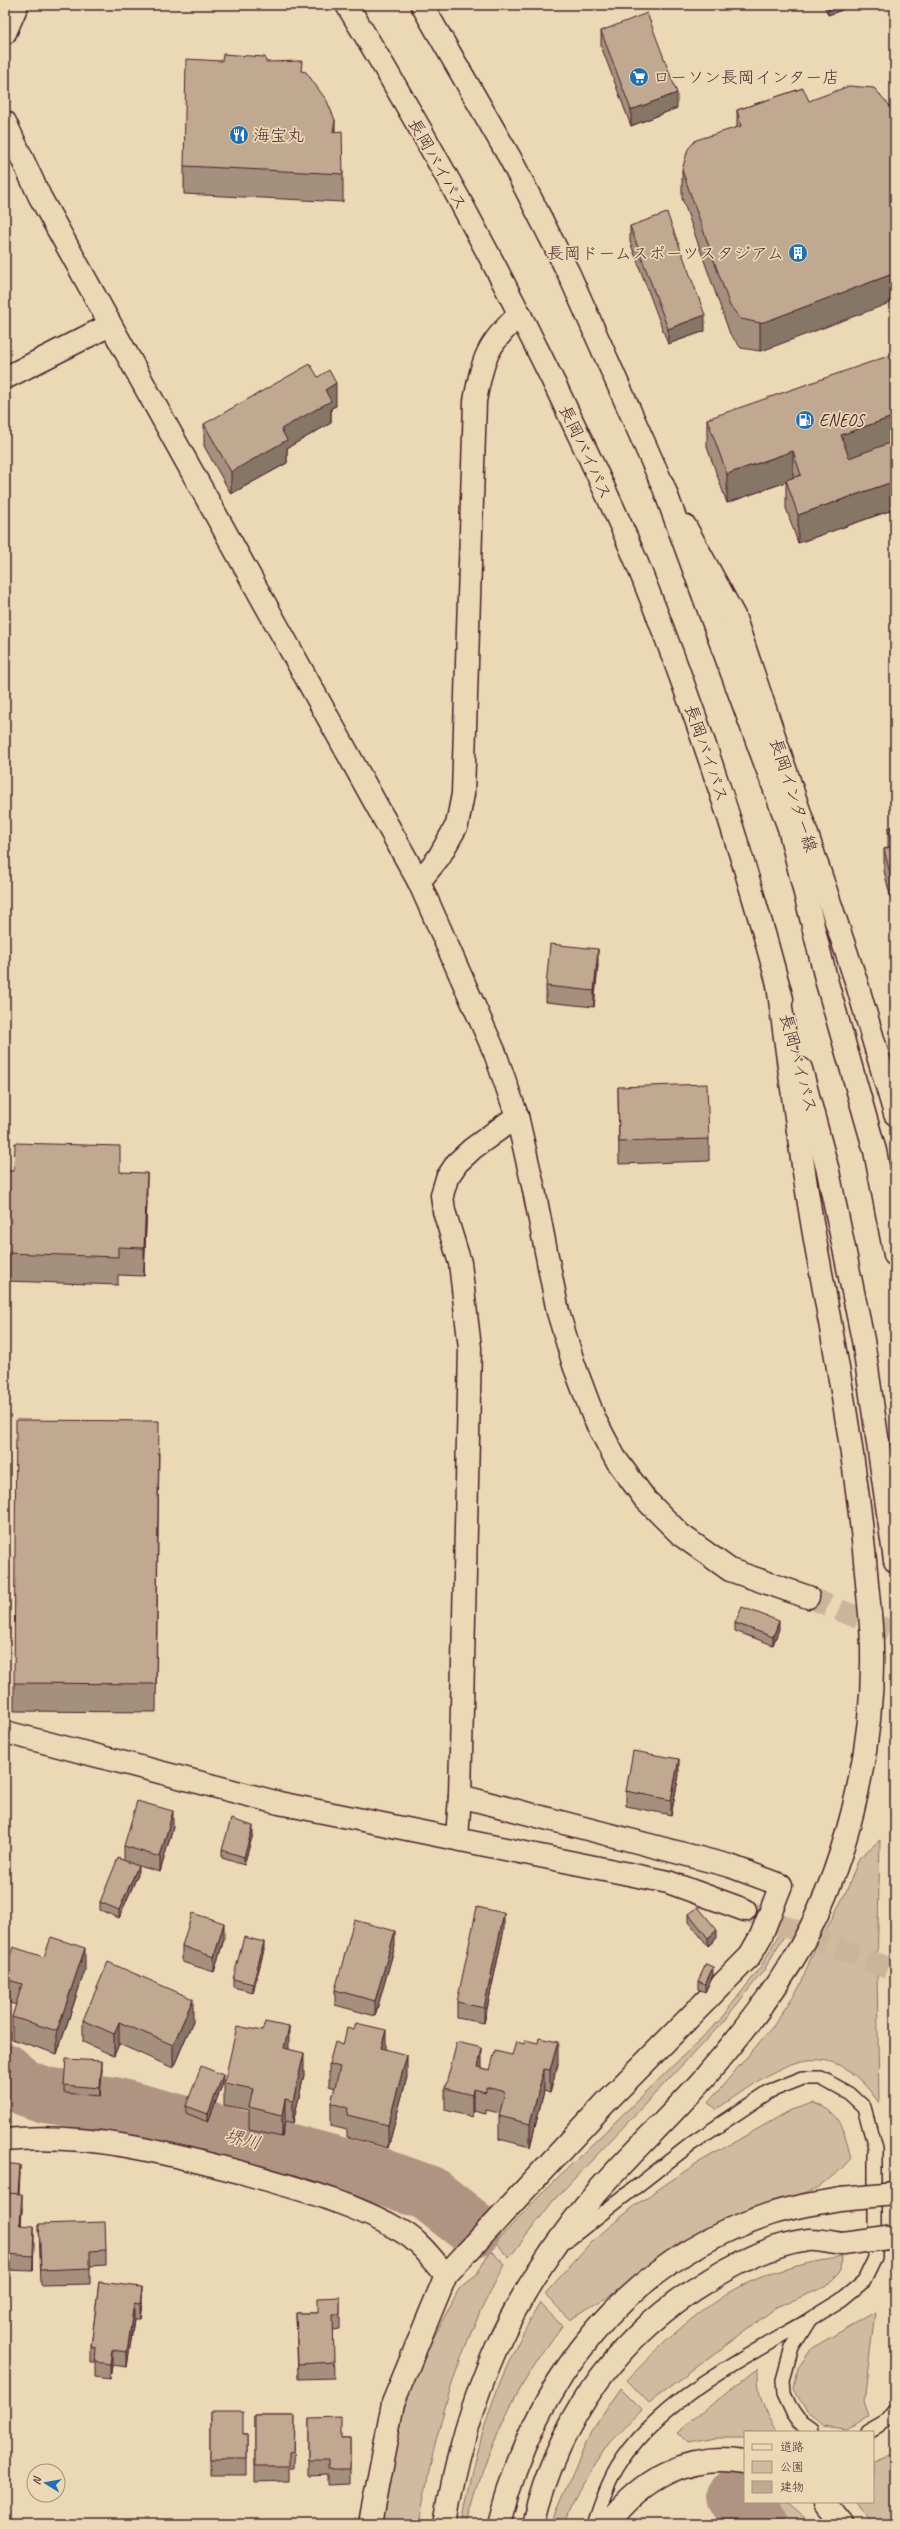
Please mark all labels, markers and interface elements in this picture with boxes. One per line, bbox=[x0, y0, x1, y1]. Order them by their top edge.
supermarket icon: ローソン長岡インター店 bbox=[628, 66, 650, 88]
place label: ローソン長岡インター店 bbox=[653, 67, 839, 88]
street label: 長岡バイパス bbox=[404, 115, 471, 214]
restaurant icon: 海宝丸 bbox=[228, 124, 250, 146]
place label: 海宝丸 bbox=[253, 125, 304, 146]
building icon: 長岡ドームスポーツスタジアム bbox=[787, 242, 809, 264]
place label: 長岡ドームスポーツスタジアム bbox=[547, 243, 784, 264]
street label: 長岡バイパス bbox=[555, 402, 617, 503]
fuel station icon: ENEOS bbox=[794, 409, 816, 431]
place label: ENEOS bbox=[819, 410, 866, 431]
street label: 長岡バイパス bbox=[680, 702, 733, 805]
street label: 長岡インター線 bbox=[765, 736, 822, 855]
street label: 長岡バイパス bbox=[775, 1011, 822, 1115]
water label: 堺川 bbox=[223, 2124, 263, 2154]
legend bbox=[744, 2431, 874, 2503]
text: 道路 bbox=[780, 2439, 804, 2455]
text: 公園 bbox=[780, 2459, 804, 2475]
north arrow bbox=[26, 2463, 66, 2503]
text: N bbox=[29, 2474, 44, 2486]
text: 建物 bbox=[780, 2479, 804, 2495]

